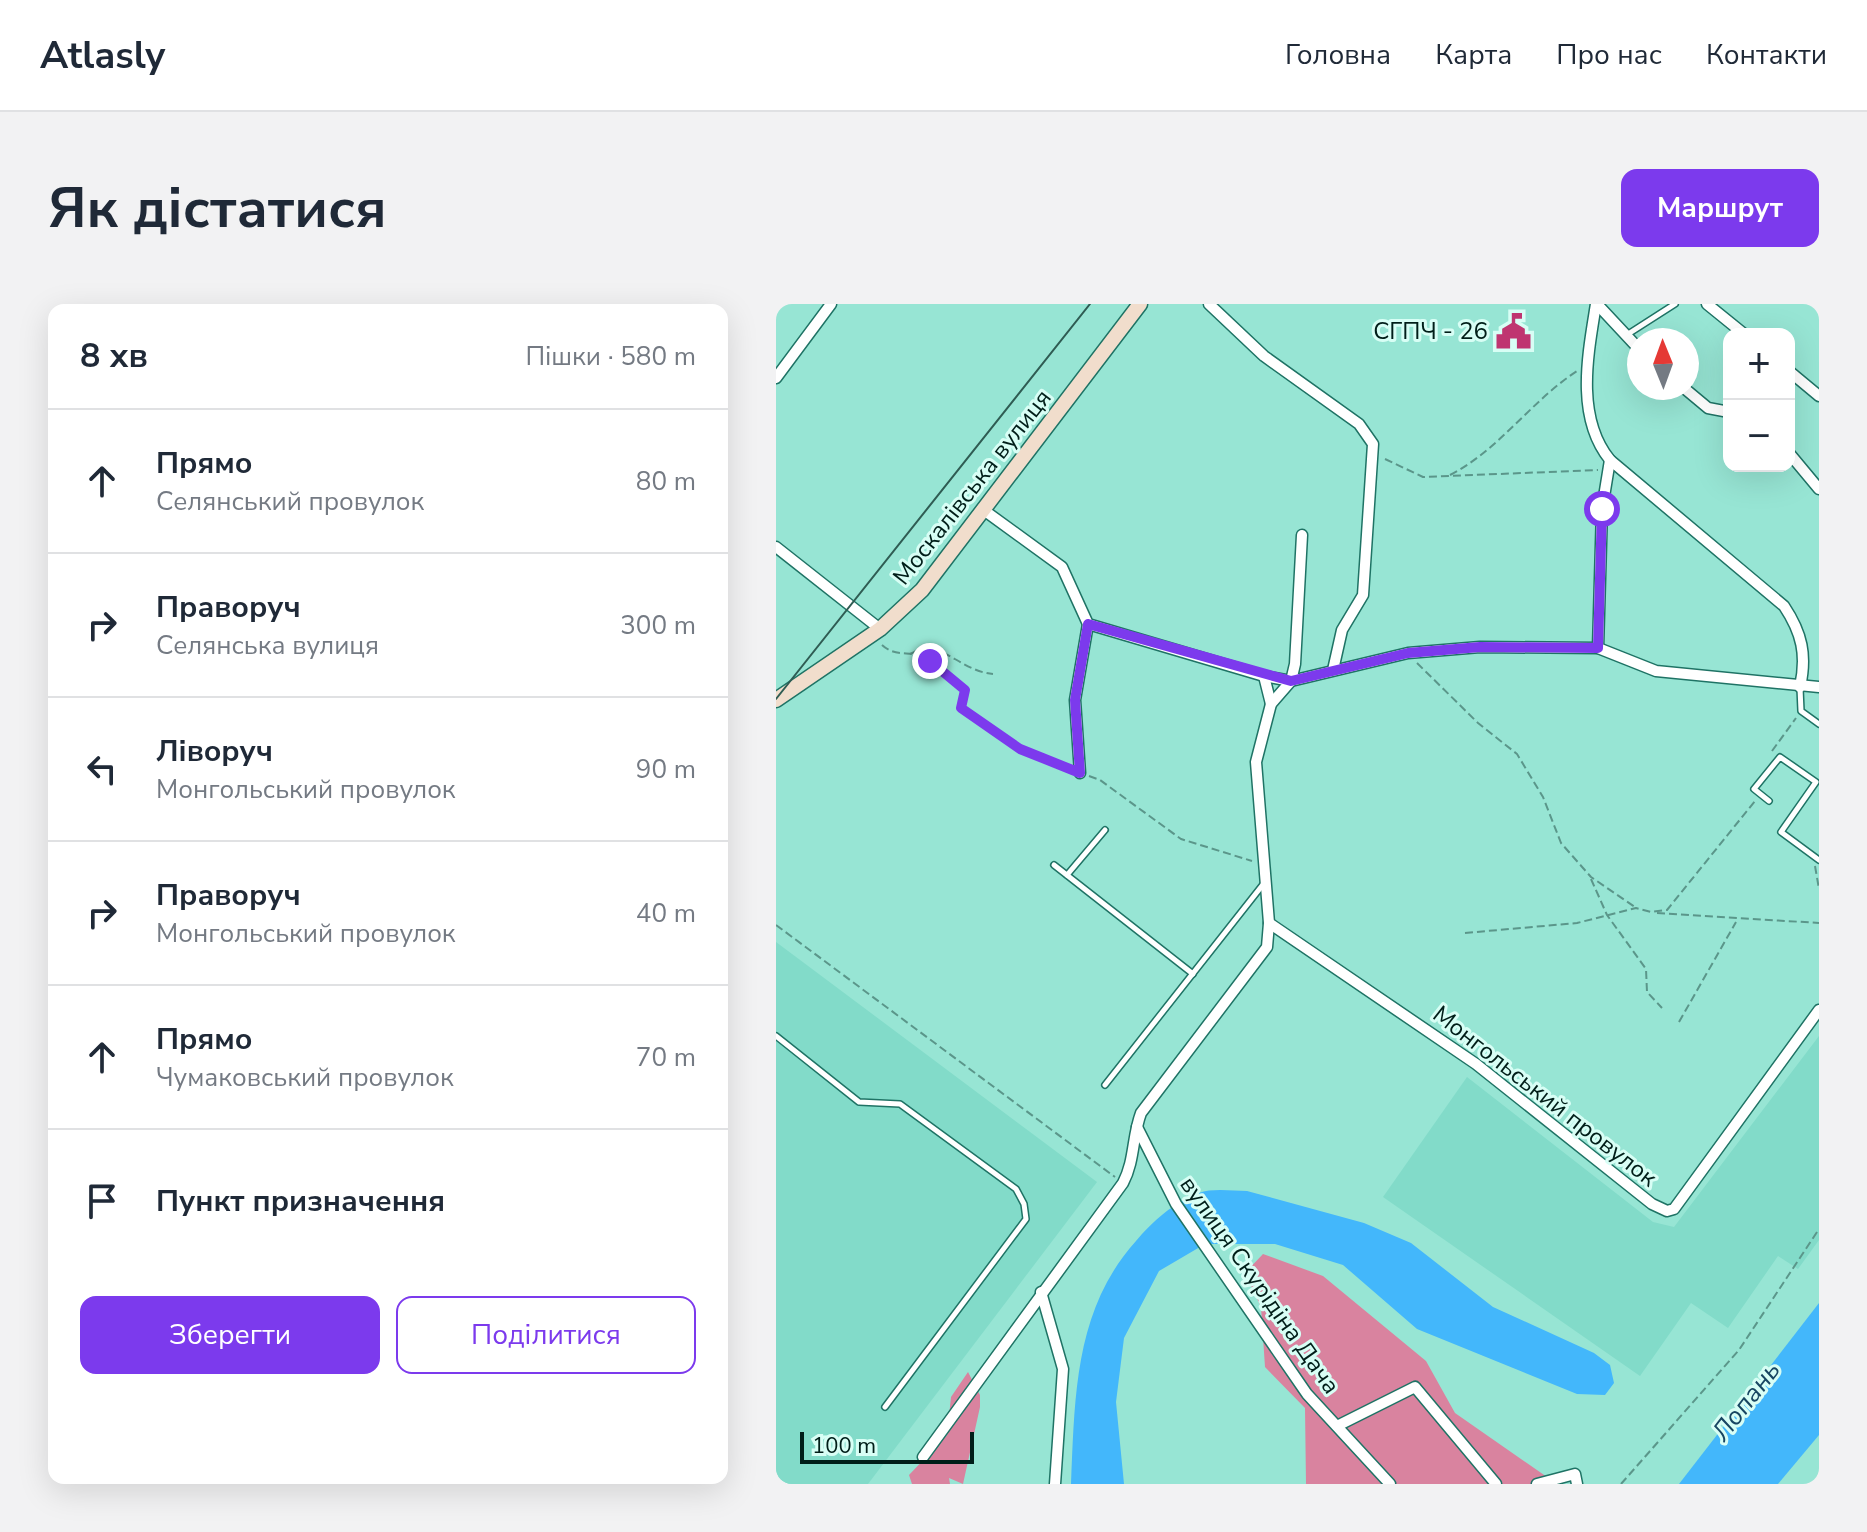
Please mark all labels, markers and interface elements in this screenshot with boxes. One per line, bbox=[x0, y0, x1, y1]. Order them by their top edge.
text: Atlasly bbox=[40, 30, 165, 81]
text: Головна bbox=[1285, 36, 1391, 74]
text: Карта bbox=[1435, 36, 1512, 74]
text: Про нас bbox=[1556, 36, 1662, 74]
text: Контакти bbox=[1706, 36, 1827, 74]
button: Маршрут bbox=[1621, 169, 1819, 247]
text: Як дістатися bbox=[48, 170, 387, 247]
public building icon: СГПЧ - 26 bbox=[1495, 312, 1533, 350]
place label: СГПЧ - 26 bbox=[1373, 315, 1488, 347]
north arrow bbox=[1627, 328, 1699, 400]
map controls bbox=[1723, 328, 1795, 472]
button: + bbox=[1723, 328, 1795, 400]
text: 8 хв bbox=[80, 333, 148, 379]
text: Пішки · 580 m bbox=[525, 339, 696, 374]
street label: Москалівська вулиця bbox=[886, 383, 1058, 591]
button: − bbox=[1723, 400, 1795, 472]
text: Прямо bbox=[156, 443, 253, 484]
icon: ahead bbox=[80, 459, 124, 503]
text: 80 m bbox=[636, 464, 696, 499]
text: Селянський провулок bbox=[156, 484, 424, 519]
route start bbox=[1584, 491, 1620, 527]
text: Праворуч bbox=[156, 587, 301, 628]
icon: right bbox=[80, 603, 124, 647]
text: 300 m bbox=[620, 608, 696, 643]
text: Селянська вулиця bbox=[156, 628, 379, 663]
route end bbox=[912, 643, 948, 679]
text: Ліворуч bbox=[156, 731, 273, 772]
icon: left bbox=[80, 747, 124, 791]
text: 90 m bbox=[636, 752, 696, 787]
text: Монгольський провулок bbox=[156, 772, 456, 807]
text: Праворуч bbox=[156, 875, 301, 916]
icon: right bbox=[80, 891, 124, 935]
text: 40 m bbox=[636, 896, 696, 931]
text: Монгольський провулок bbox=[156, 916, 456, 951]
street label: Монгольський провулок bbox=[1426, 998, 1664, 1194]
text: Прямо bbox=[156, 1019, 253, 1060]
icon: ahead bbox=[80, 1035, 124, 1079]
text: 70 m bbox=[636, 1040, 696, 1075]
text: Чумаковський провулок bbox=[156, 1060, 454, 1095]
street label: вулиця Скурідіна Дача bbox=[1173, 1170, 1347, 1400]
icon: arrive bbox=[80, 1179, 124, 1223]
text: Пункт призначення bbox=[156, 1181, 445, 1222]
button: Зберегти bbox=[80, 1296, 380, 1374]
button: Поділитися bbox=[396, 1296, 696, 1374]
water label: Лопань bbox=[1703, 1354, 1788, 1449]
scale bar bbox=[800, 1428, 974, 1464]
text: 100 m bbox=[812, 1431, 876, 1461]

